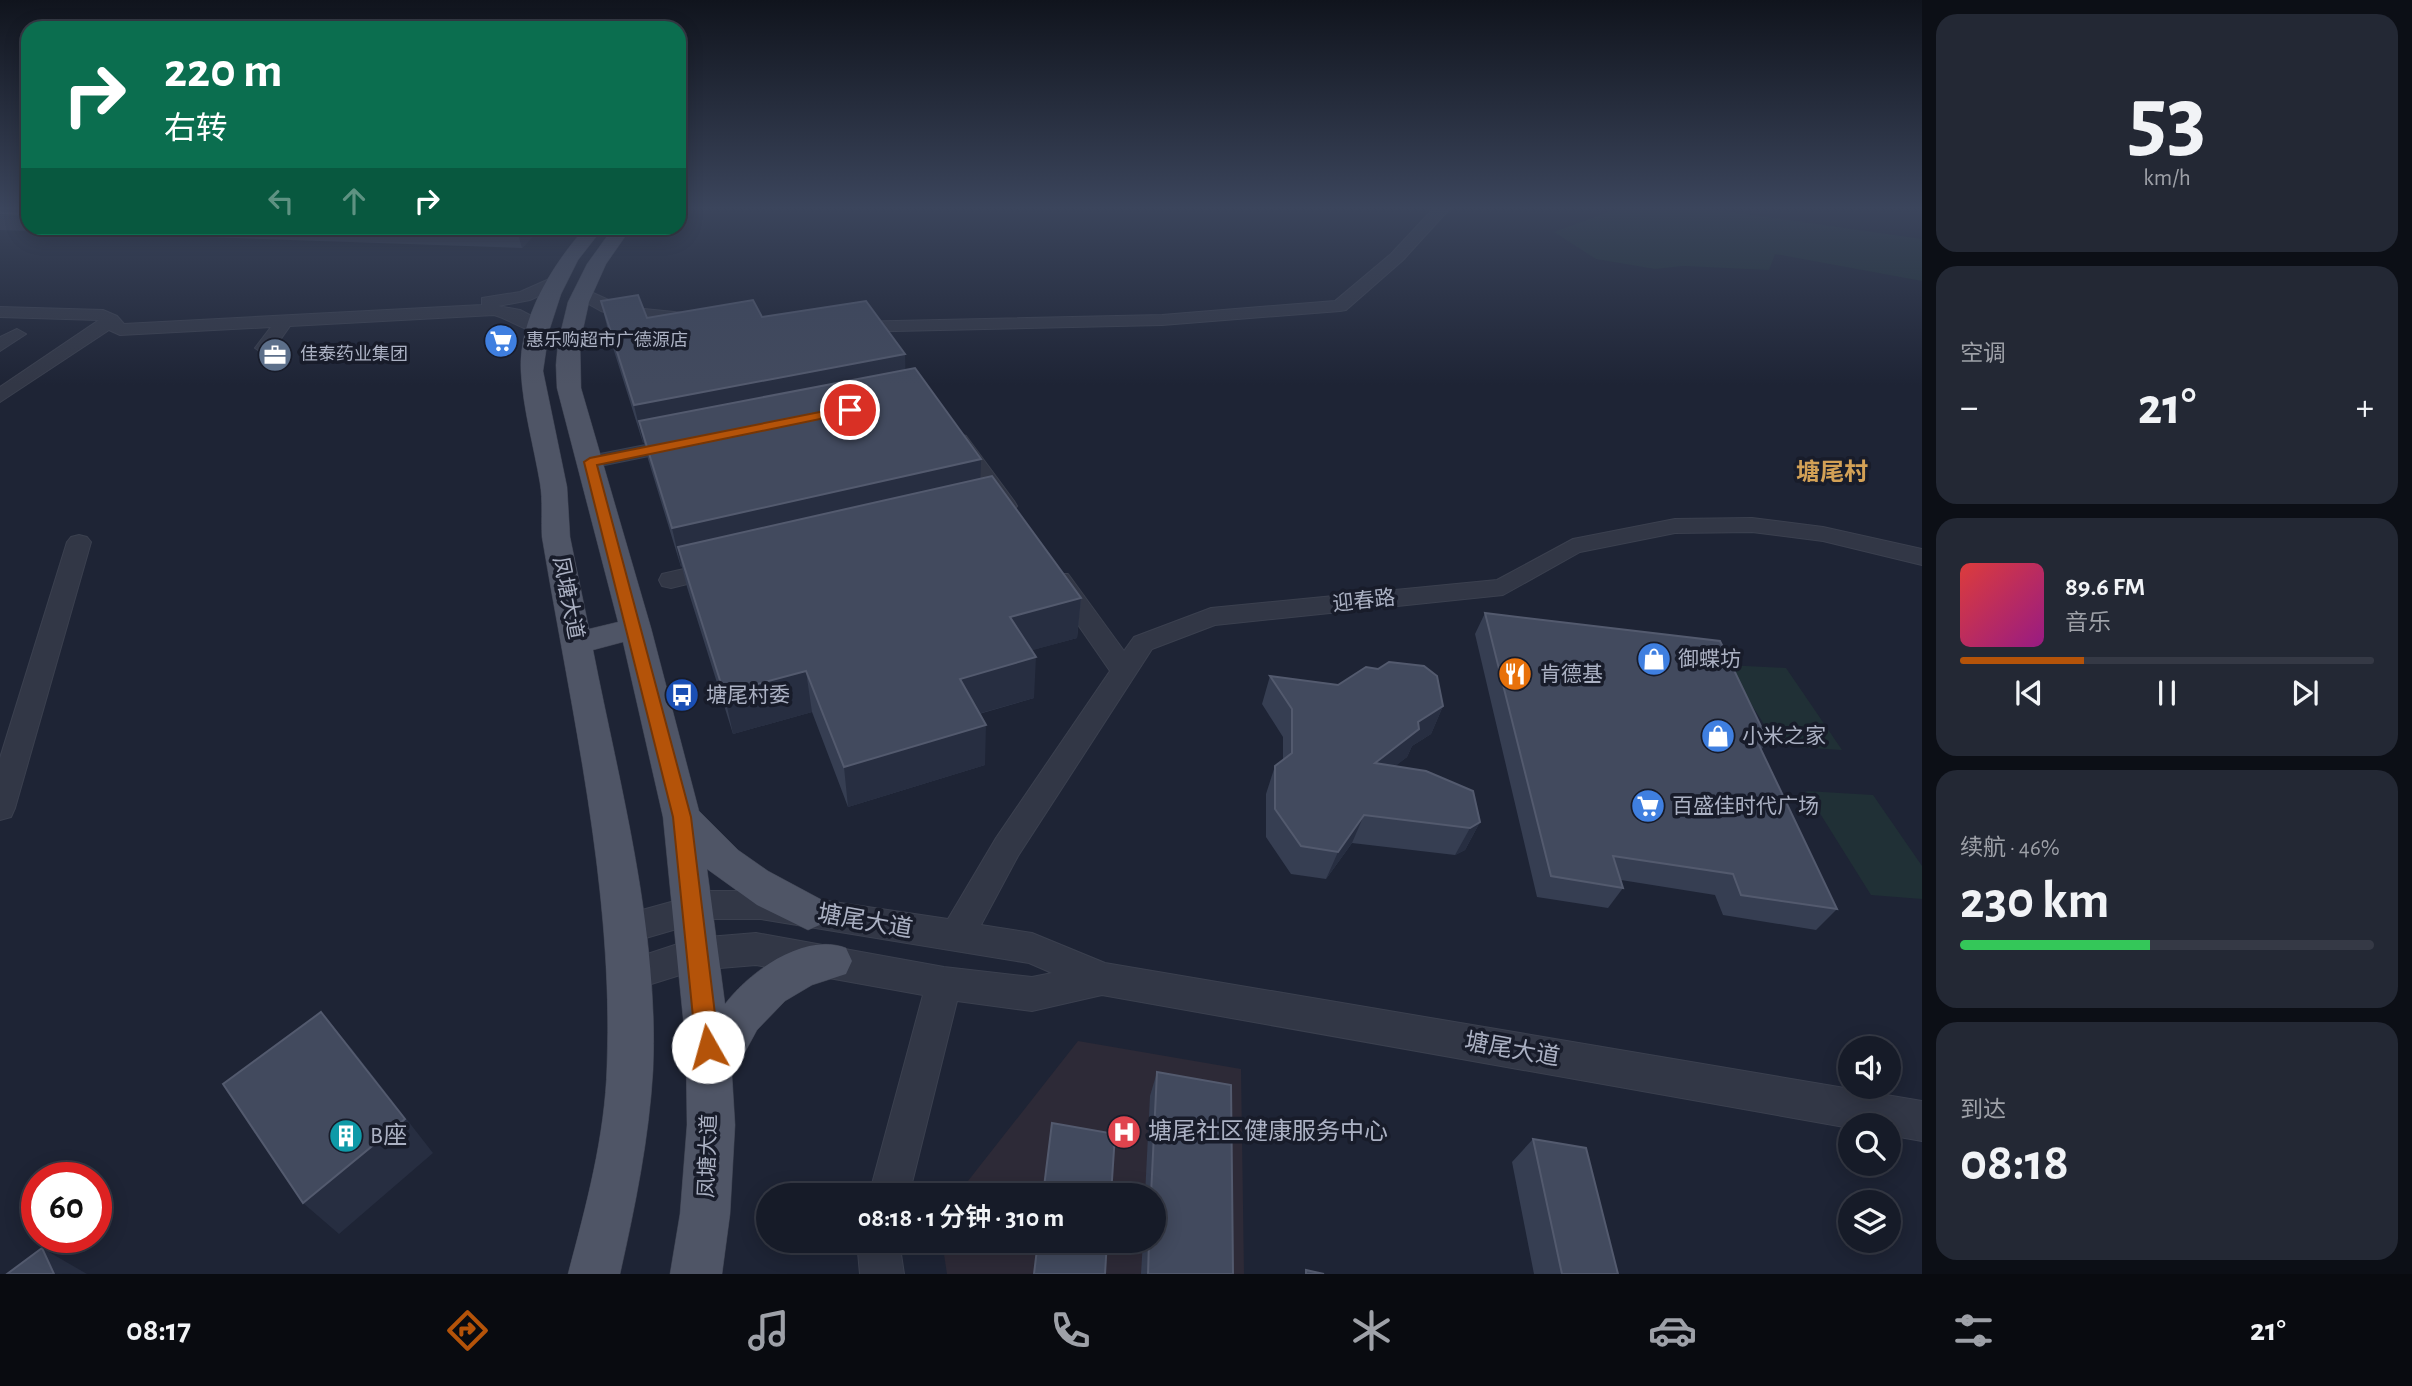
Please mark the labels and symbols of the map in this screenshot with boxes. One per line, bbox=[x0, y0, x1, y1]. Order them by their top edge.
supermarket icon: 惠乐购超市广德源店 bbox=[482, 322, 520, 360]
place label: 惠乐购超市广德源店 bbox=[526, 330, 688, 350]
office icon: 佳泰药业集团 bbox=[256, 336, 294, 374]
place label: 佳泰药业集团 bbox=[300, 344, 408, 364]
pin bbox=[820, 380, 880, 440]
district label: 塘尾村 bbox=[1796, 459, 1868, 485]
street label: 凤塘大道 bbox=[550, 555, 587, 641]
street label: 迎春路 bbox=[1331, 586, 1396, 615]
shop icon: 御蝶坊 bbox=[1635, 640, 1673, 678]
place label: 御蝶坊 bbox=[1678, 648, 1741, 670]
restaurant icon: 肯德基 bbox=[1496, 655, 1534, 693]
place label: 肯德基 bbox=[1540, 663, 1603, 685]
bus stop icon: 塘尾村委 bbox=[663, 676, 701, 714]
place label: 塘尾村委 bbox=[706, 684, 790, 706]
shop icon: 小米之家 bbox=[1699, 717, 1737, 755]
place label: 小米之家 bbox=[1742, 725, 1826, 747]
supermarket icon: 百盛佳时代广场 bbox=[1629, 787, 1667, 825]
place label: 百盛佳时代广场 bbox=[1672, 795, 1819, 817]
street label: 塘尾大道 bbox=[816, 900, 915, 942]
position arrow bbox=[671, 1010, 745, 1084]
street label: 塘尾大道 bbox=[1463, 1028, 1562, 1070]
hospital icon: 塘尾社区健康服务中心 bbox=[1105, 1113, 1143, 1151]
street label: 凤塘大道 bbox=[695, 1114, 720, 1198]
building icon: B座 bbox=[327, 1117, 365, 1155]
place label: 塘尾社区健康服务中心 bbox=[1148, 1118, 1388, 1144]
place label: B座 bbox=[370, 1122, 407, 1148]
speed limit sign: 60 bbox=[21, 1162, 112, 1253]

